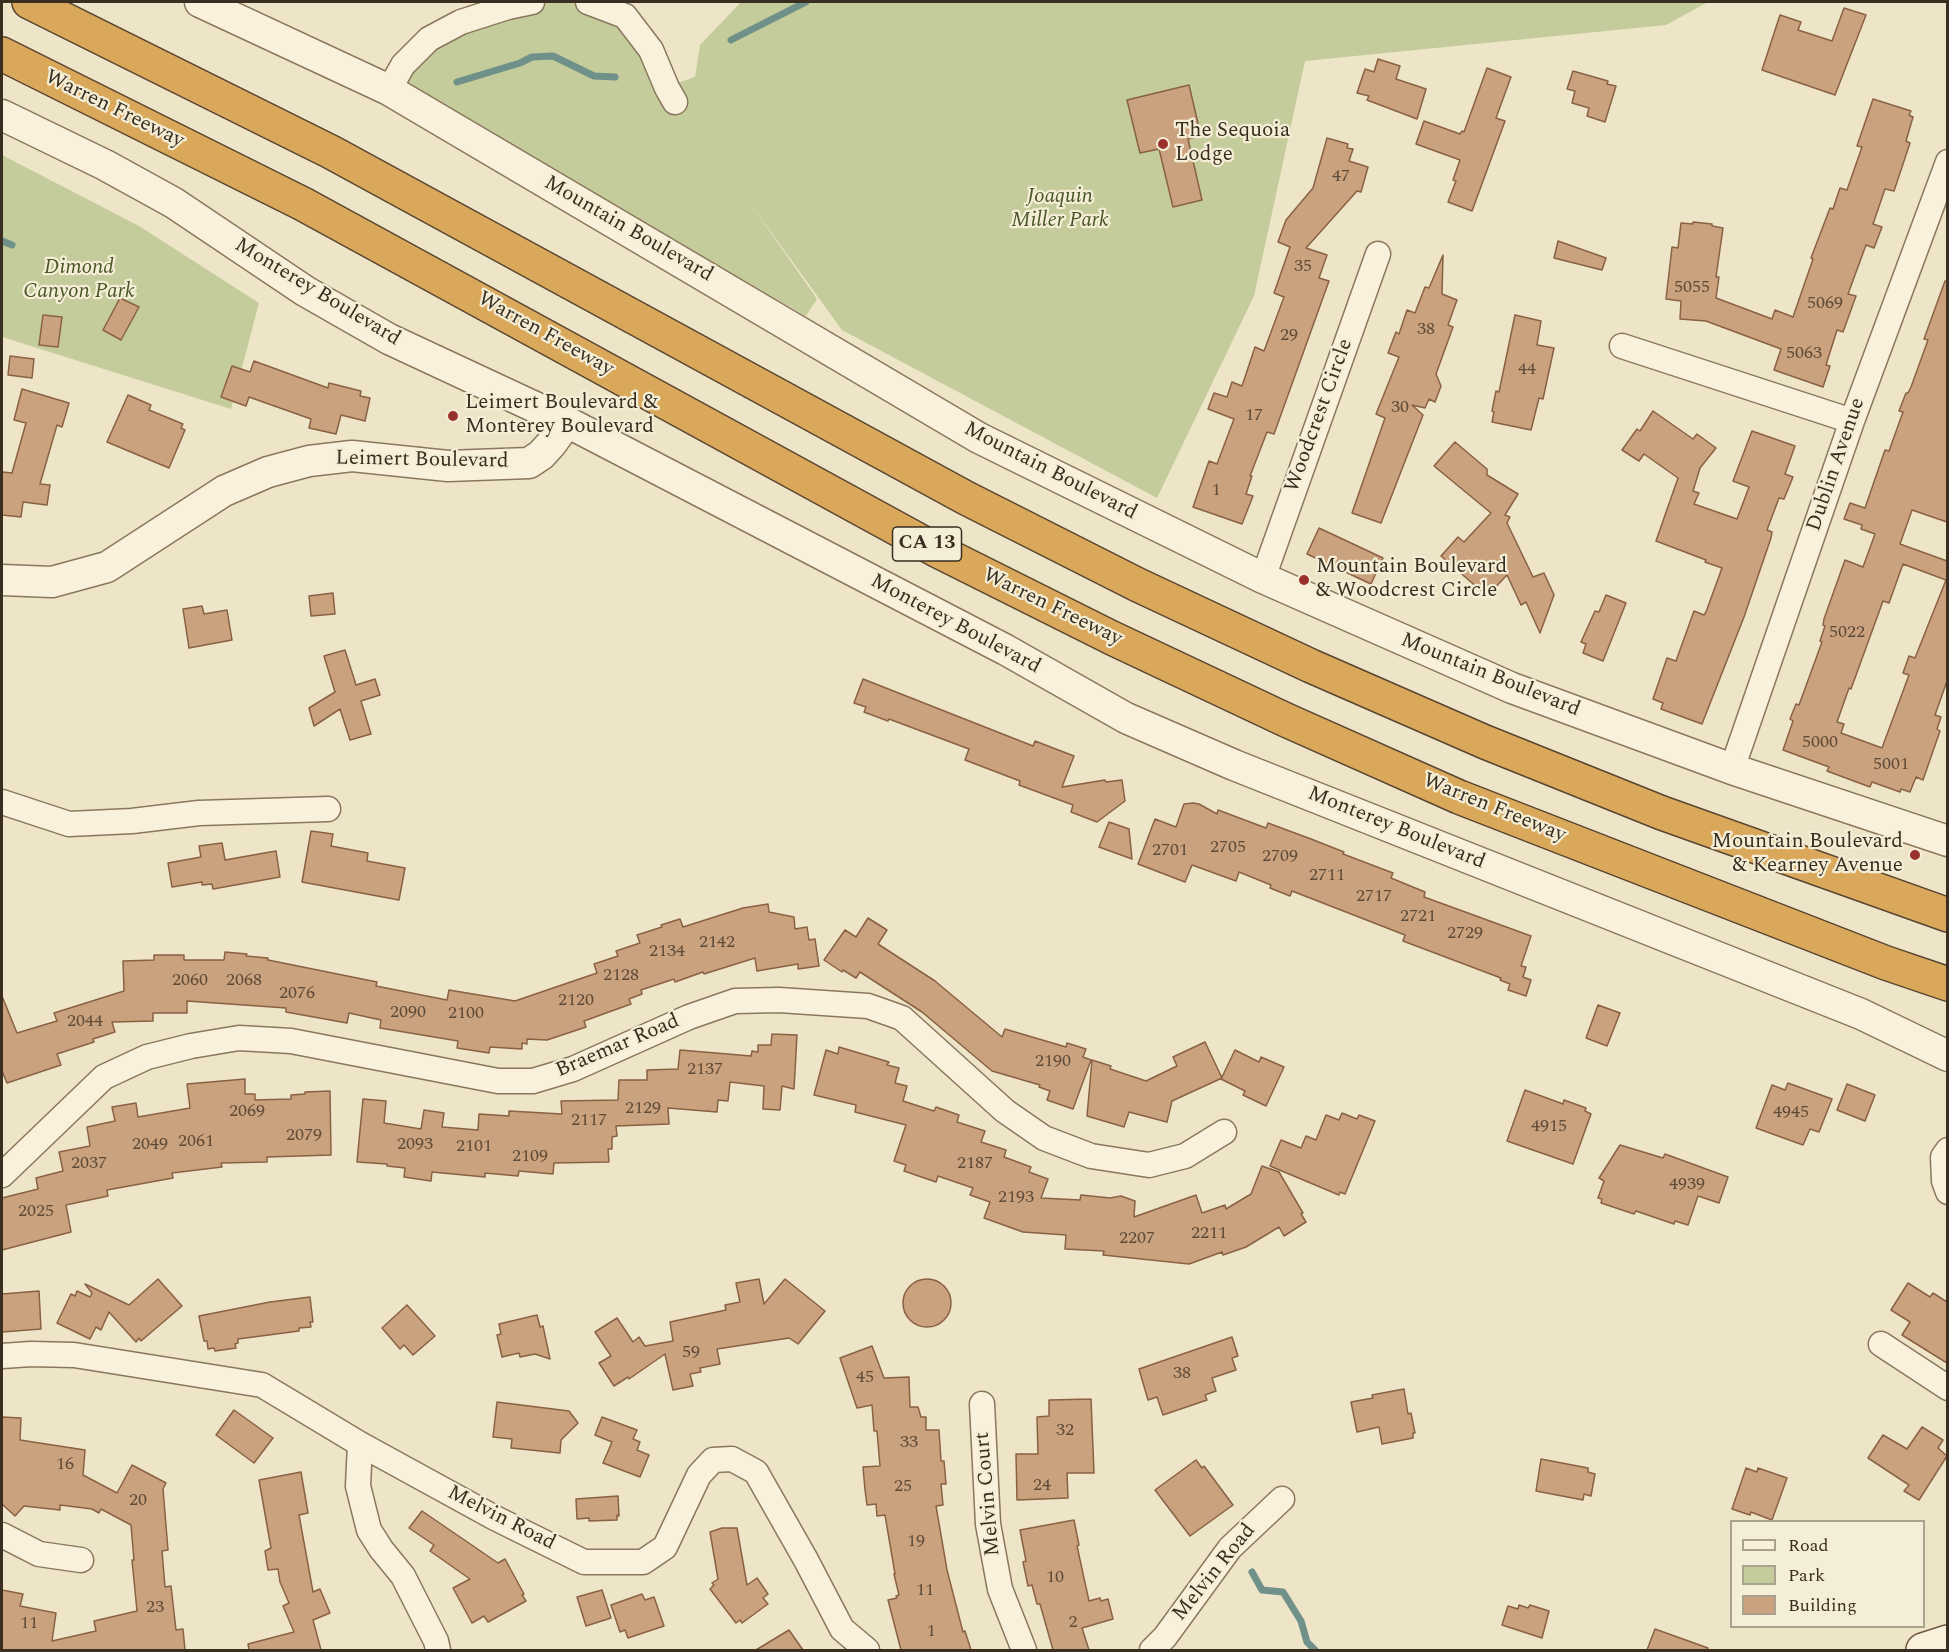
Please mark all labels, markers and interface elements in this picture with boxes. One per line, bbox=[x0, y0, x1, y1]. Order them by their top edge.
street label: Warren Freeway bbox=[40, 65, 188, 155]
place label: The Sequoia Lodge bbox=[1175, 119, 1290, 169]
marker: The Sequoia Lodge bbox=[1156, 137, 1170, 151]
house number: 47 bbox=[1332, 166, 1350, 188]
street label: Mountain Boulevard bbox=[539, 171, 717, 289]
park label: Joaquin Miller Park bbox=[1011, 185, 1109, 235]
street label: Monterey Boulevard bbox=[229, 234, 405, 352]
park label: Dimond Canyon Park bbox=[23, 256, 135, 306]
house number: 35 bbox=[1294, 256, 1312, 278]
house number: 5055 bbox=[1674, 277, 1710, 299]
street label: Warren Freeway bbox=[473, 287, 617, 383]
house number: 5069 bbox=[1807, 293, 1843, 315]
house number: 38 bbox=[1417, 319, 1435, 341]
house number: 29 bbox=[1280, 325, 1298, 347]
street label: Woodcrest Circle bbox=[1281, 336, 1359, 496]
house number: 5063 bbox=[1786, 343, 1822, 365]
house number: 44 bbox=[1518, 359, 1536, 381]
place label: Leimert Boulevard & Monterey Boulevard bbox=[465, 391, 658, 441]
street label: Dublin Avenue bbox=[1802, 395, 1872, 535]
house number: 30 bbox=[1391, 397, 1409, 419]
house number: 17 bbox=[1245, 405, 1263, 427]
marker: Leimert Boulevard & Monterey Boulevard bbox=[446, 409, 460, 423]
street label: Mountain Boulevard bbox=[959, 417, 1141, 527]
street label: Leimert Boulevard bbox=[335, 447, 509, 475]
house number: 1 bbox=[1212, 480, 1220, 502]
road number: CA 13 bbox=[892, 527, 962, 561]
place label: Mountain Boulevard & Woodcrest Circle bbox=[1316, 555, 1507, 605]
street label: Warren Freeway bbox=[978, 563, 1126, 653]
street label: Monterey Boulevard bbox=[866, 569, 1044, 681]
marker: Mountain Boulevard & Woodcrest Circle bbox=[1297, 573, 1311, 587]
house number: 5022 bbox=[1829, 622, 1865, 644]
street label: Mountain Boulevard bbox=[1397, 629, 1583, 723]
house number: 5000 bbox=[1802, 732, 1838, 754]
house number: 5001 bbox=[1873, 754, 1909, 776]
street label: Warren Freeway bbox=[1419, 769, 1569, 849]
street label: Monterey Boulevard bbox=[1304, 782, 1488, 876]
place label: Mountain Boulevard & Kearney Avenue bbox=[1712, 830, 1903, 880]
house number: 2705 bbox=[1210, 837, 1246, 859]
house number: 2701 bbox=[1152, 840, 1188, 862]
house number: 2709 bbox=[1262, 846, 1298, 868]
marker: Mountain Boulevard & Kearney Avenue bbox=[1908, 848, 1922, 862]
house number: 2711 bbox=[1309, 865, 1345, 887]
house number: 2717 bbox=[1356, 886, 1392, 908]
house number: 2721 bbox=[1400, 906, 1436, 928]
house number: 2729 bbox=[1447, 923, 1483, 945]
house number: 2142 bbox=[699, 932, 735, 954]
house number: 2134 bbox=[649, 941, 685, 963]
house number: 2128 bbox=[603, 965, 639, 987]
house number: 2060 bbox=[172, 970, 208, 992]
house number: 2068 bbox=[226, 970, 262, 992]
house number: 2076 bbox=[279, 983, 315, 1005]
house number: 2120 bbox=[558, 990, 594, 1012]
house number: 2090 bbox=[390, 1002, 426, 1024]
house number: 2100 bbox=[448, 1003, 484, 1025]
street label: Braemar Road bbox=[552, 1010, 684, 1084]
house number: 2044 bbox=[67, 1011, 103, 1033]
house number: 2190 bbox=[1035, 1051, 1071, 1073]
house number: 2137 bbox=[687, 1059, 723, 1081]
house number: 2129 bbox=[625, 1098, 661, 1120]
house number: 2069 bbox=[229, 1101, 265, 1123]
house number: 4945 bbox=[1773, 1102, 1809, 1124]
house number: 2117 bbox=[571, 1110, 607, 1132]
house number: 4915 bbox=[1531, 1116, 1567, 1138]
house number: 2079 bbox=[286, 1125, 322, 1147]
house number: 2061 bbox=[178, 1131, 214, 1153]
house number: 2049 bbox=[132, 1134, 168, 1156]
house number: 2093 bbox=[397, 1134, 433, 1156]
house number: 2101 bbox=[456, 1136, 492, 1158]
house number: 2109 bbox=[512, 1146, 548, 1168]
house number: 2037 bbox=[71, 1153, 107, 1175]
house number: 2187 bbox=[957, 1153, 993, 1175]
house number: 4939 bbox=[1669, 1174, 1705, 1196]
house number: 2193 bbox=[998, 1187, 1034, 1209]
house number: 2025 bbox=[18, 1201, 54, 1223]
house number: 2211 bbox=[1191, 1223, 1227, 1245]
house number: 2207 bbox=[1119, 1228, 1155, 1250]
house number: 59 bbox=[682, 1342, 700, 1364]
house number: 38 bbox=[1173, 1363, 1191, 1385]
house number: 45 bbox=[856, 1367, 874, 1389]
house number: 32 bbox=[1056, 1420, 1074, 1442]
street label: Melvin Court bbox=[971, 1431, 1007, 1557]
house number: 33 bbox=[900, 1432, 918, 1454]
house number: 16 bbox=[56, 1454, 74, 1476]
house number: 24 bbox=[1033, 1475, 1051, 1497]
house number: 25 bbox=[894, 1476, 912, 1498]
street label: Melvin Road bbox=[443, 1481, 559, 1557]
house number: 20 bbox=[129, 1490, 147, 1512]
street label: Melvin Road bbox=[1168, 1519, 1262, 1627]
legend bbox=[1730, 1520, 1925, 1628]
house number: 19 bbox=[907, 1531, 925, 1553]
text: Road bbox=[1788, 1532, 1829, 1559]
text: Park bbox=[1788, 1562, 1825, 1589]
house number: 10 bbox=[1046, 1567, 1064, 1589]
house number: 11 bbox=[916, 1580, 934, 1602]
text: Building bbox=[1788, 1592, 1857, 1619]
house number: 23 bbox=[146, 1597, 164, 1619]
house number: 2 bbox=[1069, 1612, 1077, 1634]
house number: 11 bbox=[20, 1613, 38, 1635]
house number: 1 bbox=[927, 1621, 935, 1643]

